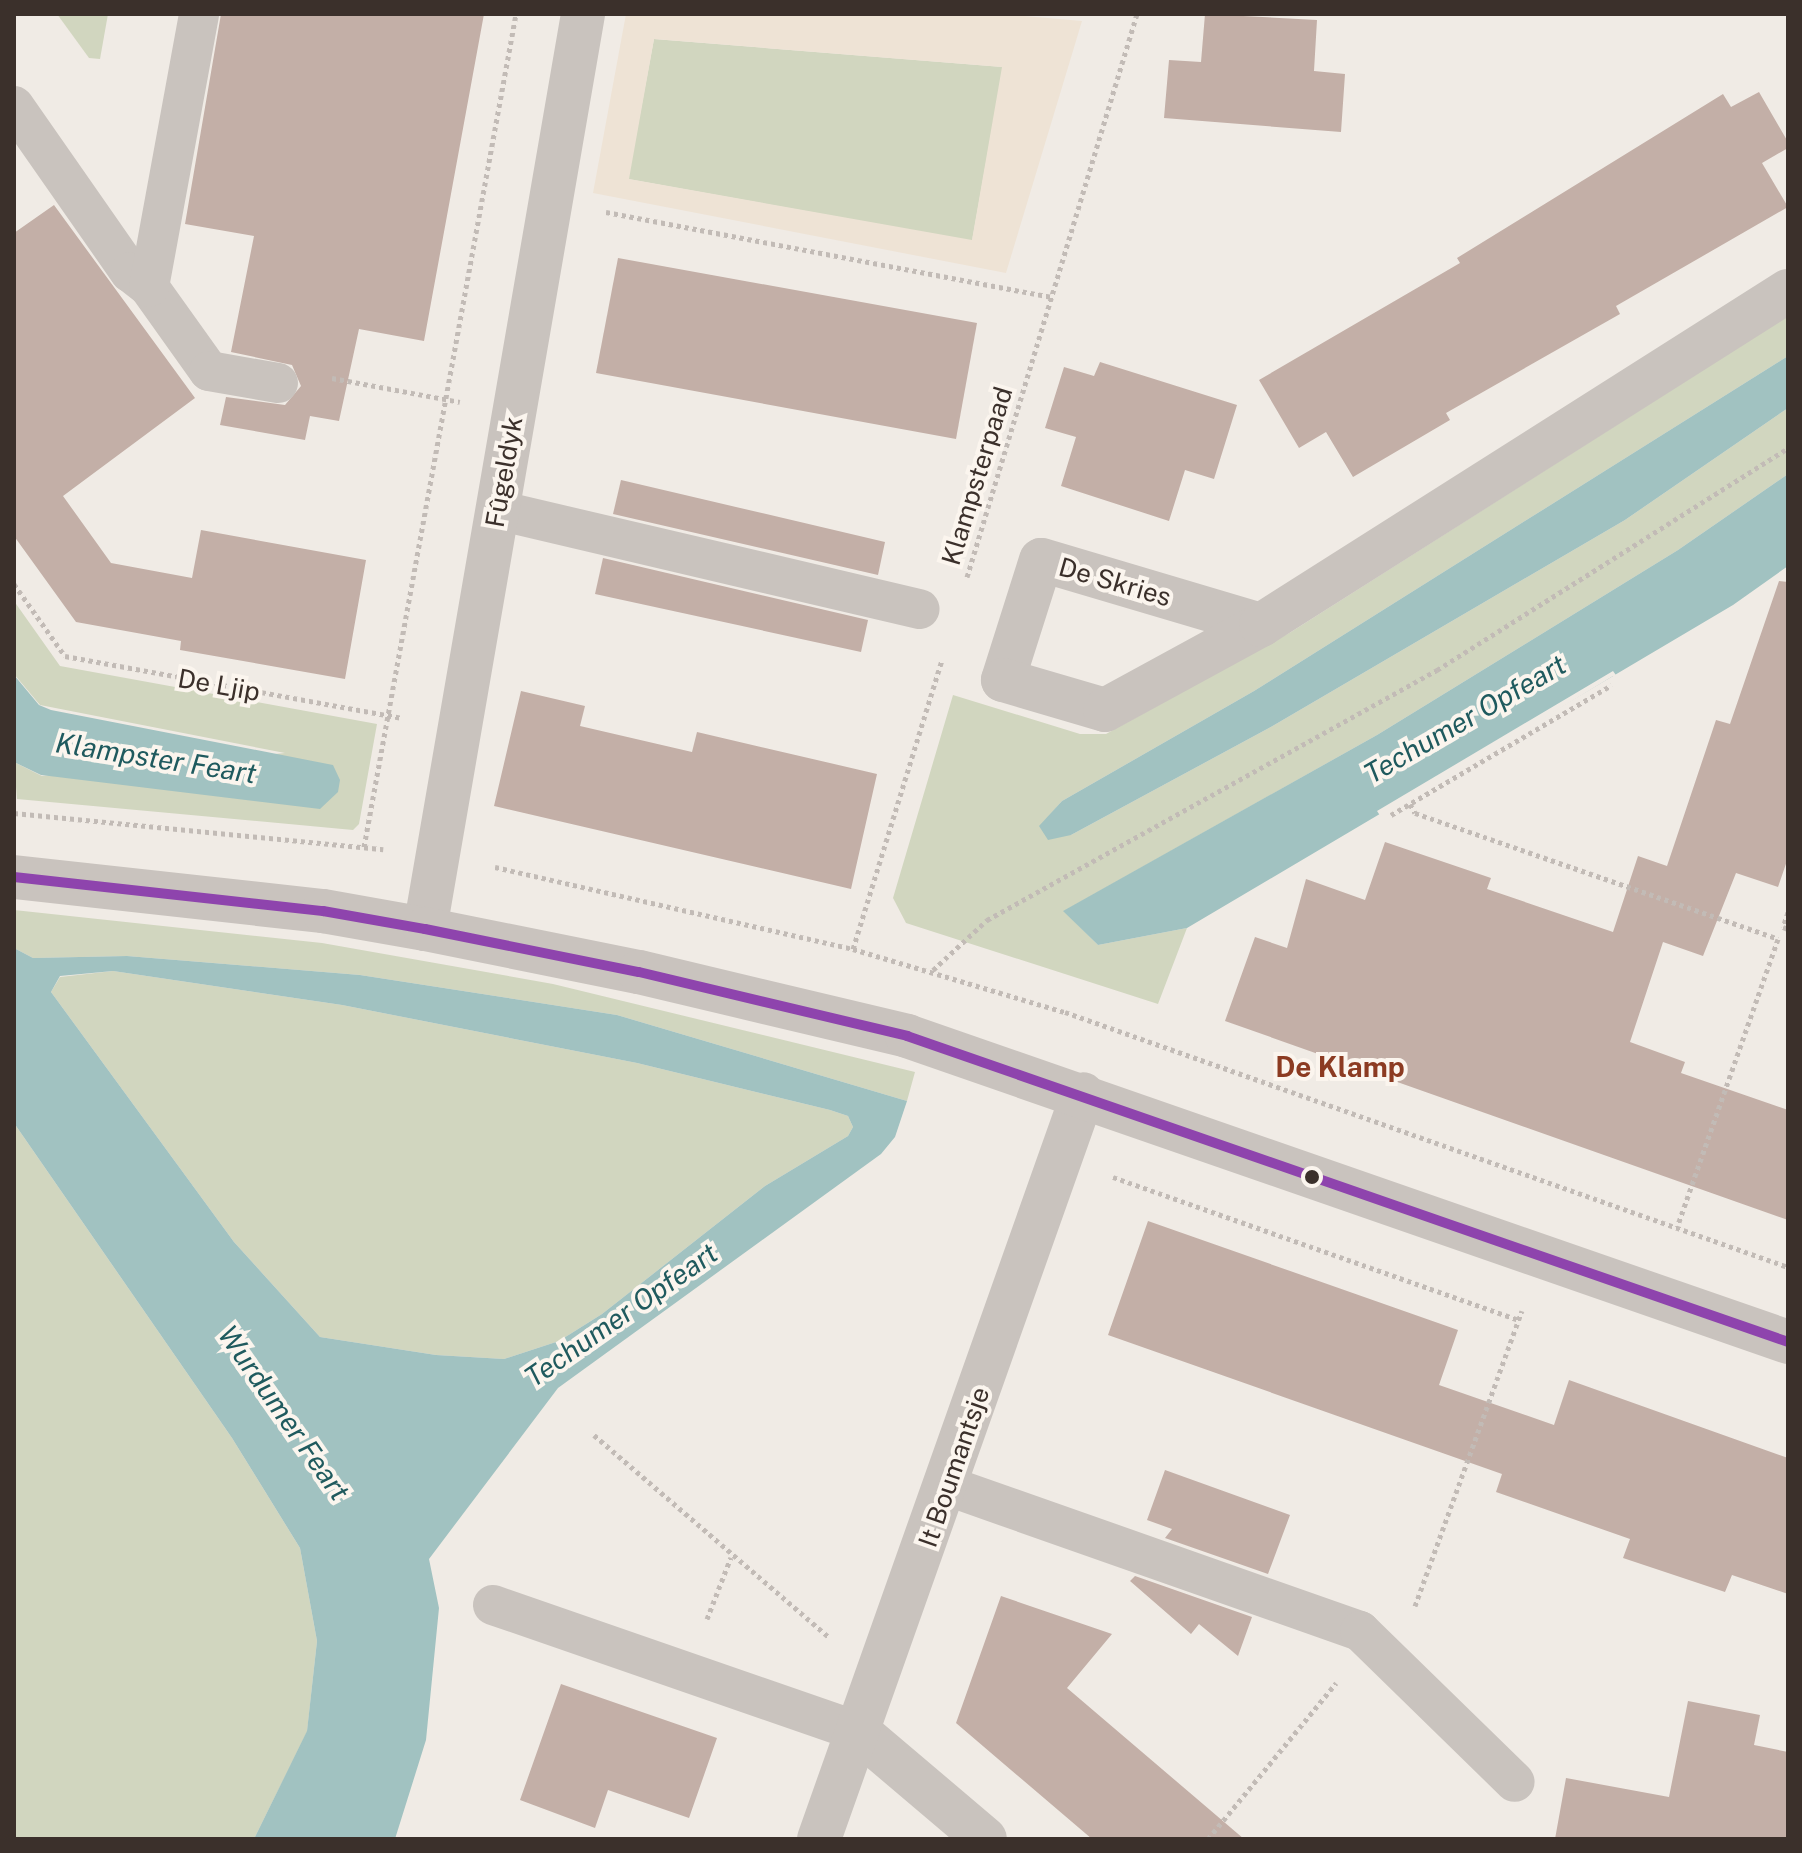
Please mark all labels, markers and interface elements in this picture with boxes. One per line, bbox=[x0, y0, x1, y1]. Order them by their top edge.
street label: Klampsterpaad bbox=[935, 383, 1019, 569]
street label: Fûgeldyk bbox=[479, 414, 529, 530]
street label: De Skries bbox=[1055, 551, 1175, 613]
water label: Techumer Opfeart bbox=[1358, 648, 1572, 790]
street label: De Ljip bbox=[175, 662, 263, 708]
water label: Klampster Feart bbox=[53, 726, 259, 790]
district label: De Klamp bbox=[1275, 1050, 1405, 1084]
unlabelled marker bbox=[1304, 1169, 1320, 1185]
water label: Techumer Opfeart bbox=[518, 1236, 724, 1394]
water label: Wurdumer Feart bbox=[211, 1319, 357, 1507]
street label: It Boumantsje bbox=[912, 1383, 996, 1551]

